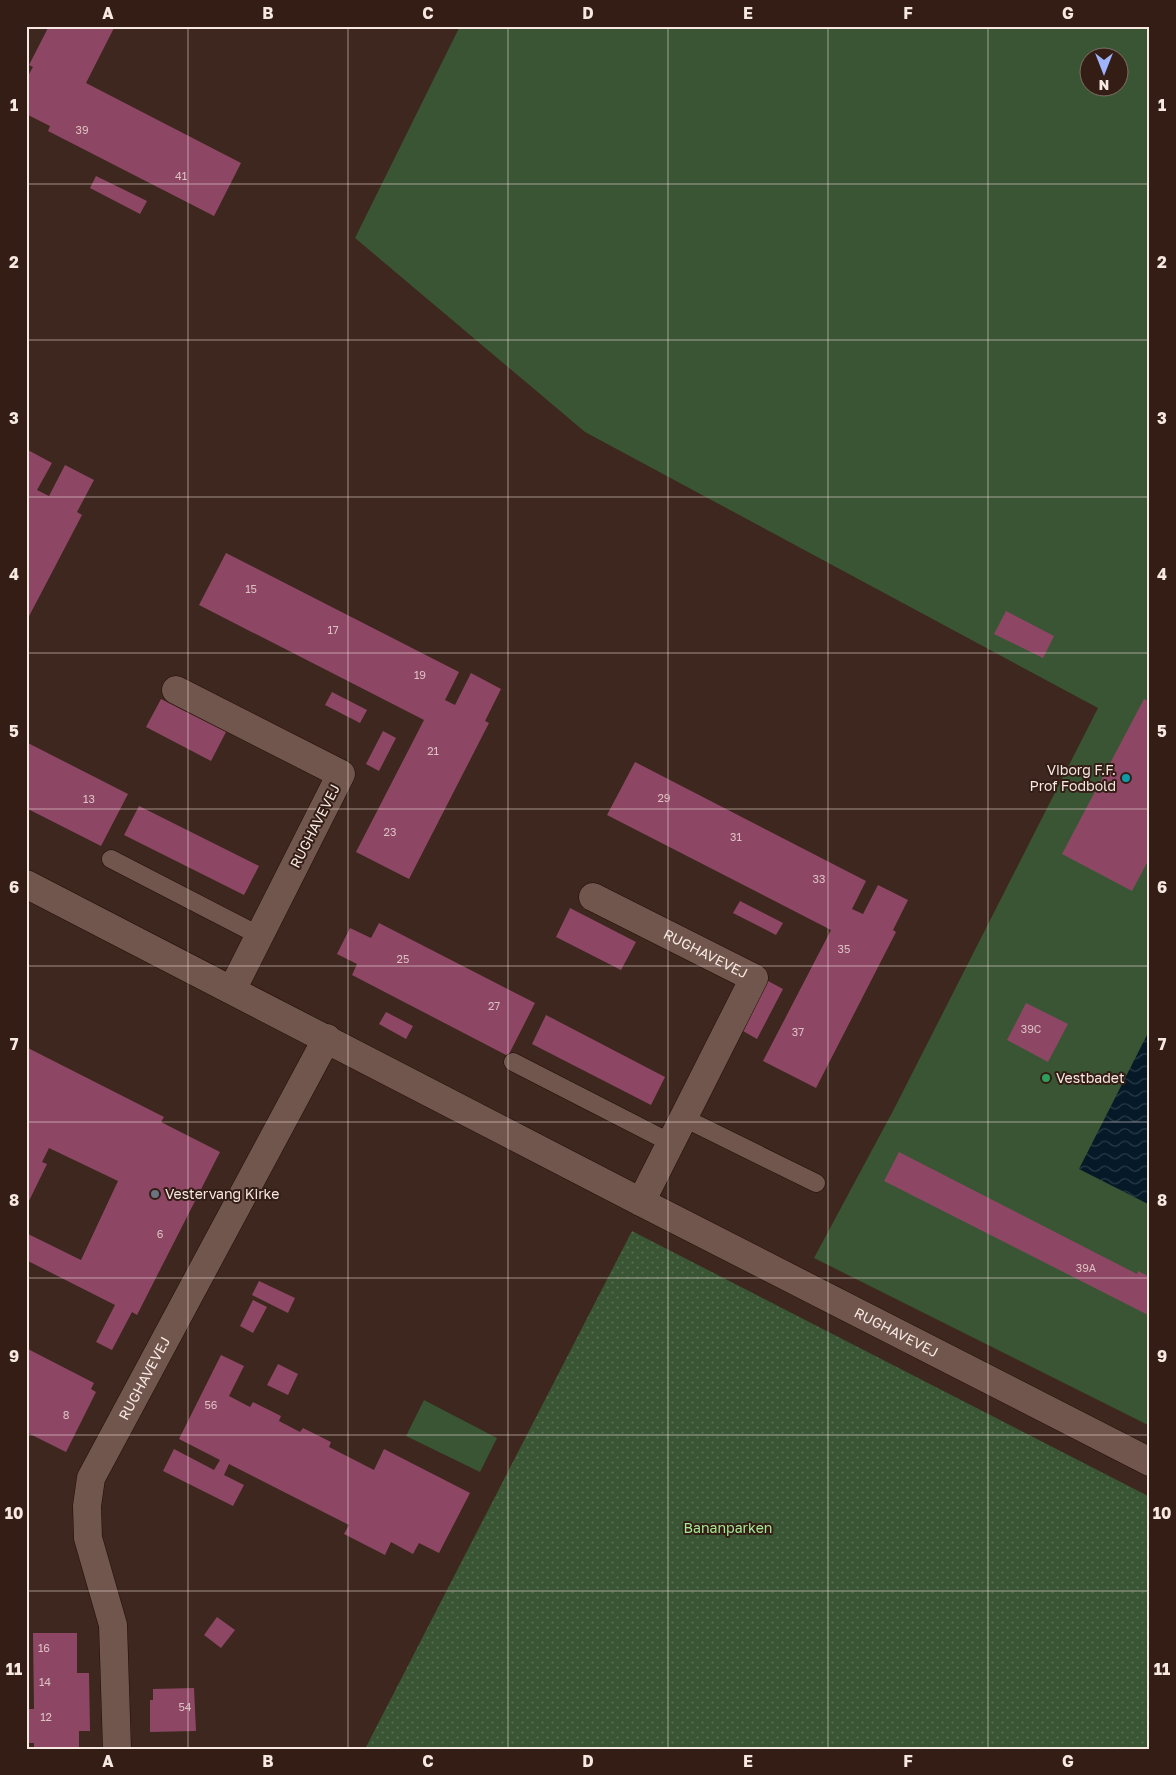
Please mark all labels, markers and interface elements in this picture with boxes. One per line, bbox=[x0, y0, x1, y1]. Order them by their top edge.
text: A bbox=[102, 3, 114, 23]
text: B bbox=[262, 3, 274, 23]
text: C bbox=[422, 3, 434, 23]
text: D bbox=[582, 3, 594, 23]
text: E bbox=[743, 3, 753, 23]
text: F bbox=[903, 3, 913, 23]
text: G bbox=[1062, 3, 1074, 23]
north arrow bbox=[1078, 48, 1128, 98]
text: N bbox=[1099, 77, 1109, 94]
text: 1 bbox=[10, 95, 18, 115]
text: 1 bbox=[1158, 95, 1166, 115]
house number: 39 bbox=[75, 123, 89, 136]
house number: 41 bbox=[175, 169, 187, 182]
text: 2 bbox=[9, 252, 19, 272]
text: 2 bbox=[1157, 252, 1167, 272]
text: 3 bbox=[9, 408, 19, 428]
text: 3 bbox=[1157, 408, 1167, 428]
text: 4 bbox=[9, 564, 19, 584]
text: 4 bbox=[1157, 564, 1167, 584]
house number: 15 bbox=[245, 582, 257, 595]
house number: 17 bbox=[327, 623, 339, 636]
house number: 19 bbox=[414, 668, 426, 681]
text: 5 bbox=[9, 721, 19, 741]
text: 5 bbox=[1157, 721, 1167, 741]
house number: 21 bbox=[427, 744, 439, 757]
place label: Viborg F.F. Prof Fodbold bbox=[1029, 761, 1116, 794]
marker: Viborg F.F. Prof Fodbold bbox=[1120, 772, 1132, 784]
street label: RUGHAVEVEJ bbox=[286, 781, 343, 871]
house number: 29 bbox=[657, 791, 671, 804]
house number: 13 bbox=[83, 792, 95, 805]
house number: 23 bbox=[384, 825, 396, 838]
house number: 31 bbox=[730, 830, 742, 843]
house number: 33 bbox=[813, 872, 825, 885]
text: 6 bbox=[9, 877, 19, 897]
text: 6 bbox=[1157, 877, 1167, 897]
street label: RUGHAVEVEJ bbox=[661, 925, 751, 981]
house number: 35 bbox=[838, 942, 850, 955]
house number: 25 bbox=[397, 952, 409, 965]
house number: 27 bbox=[488, 999, 500, 1012]
house number: 39C bbox=[1021, 1022, 1041, 1035]
house number: 37 bbox=[792, 1025, 804, 1038]
text: 7 bbox=[10, 1034, 19, 1054]
text: 7 bbox=[1158, 1034, 1167, 1054]
place label: Vestbadet bbox=[1056, 1069, 1125, 1086]
marker: Vestbadet bbox=[1040, 1072, 1052, 1084]
place label: Vestervang Kirke bbox=[165, 1185, 279, 1202]
marker: Vestervang Kirke bbox=[149, 1188, 161, 1200]
text: 8 bbox=[9, 1190, 19, 1210]
text: 8 bbox=[1157, 1190, 1167, 1210]
house number: 6 bbox=[157, 1227, 164, 1240]
house number: 39A bbox=[1076, 1261, 1097, 1274]
street label: RUGHAVEVEJ bbox=[852, 1303, 941, 1360]
street label: RUGHAVEVEJ bbox=[115, 1333, 173, 1423]
text: 9 bbox=[9, 1346, 19, 1366]
text: 9 bbox=[1157, 1346, 1167, 1366]
house number: 56 bbox=[204, 1398, 218, 1411]
house number: 8 bbox=[63, 1408, 70, 1421]
text: 10 bbox=[5, 1503, 23, 1523]
text: 10 bbox=[1153, 1503, 1171, 1523]
park label: Bananparken bbox=[684, 1519, 772, 1536]
house number: 16 bbox=[38, 1641, 50, 1654]
text: 11 bbox=[6, 1659, 22, 1679]
text: 11 bbox=[1154, 1659, 1170, 1679]
house number: 14 bbox=[39, 1675, 51, 1688]
house number: 54 bbox=[178, 1700, 192, 1713]
house number: 12 bbox=[40, 1710, 52, 1723]
text: A bbox=[102, 1751, 114, 1771]
text: B bbox=[262, 1751, 274, 1771]
text: C bbox=[422, 1751, 434, 1771]
text: D bbox=[582, 1751, 594, 1771]
text: E bbox=[743, 1751, 753, 1771]
text: F bbox=[903, 1751, 913, 1771]
text: G bbox=[1062, 1751, 1074, 1771]

